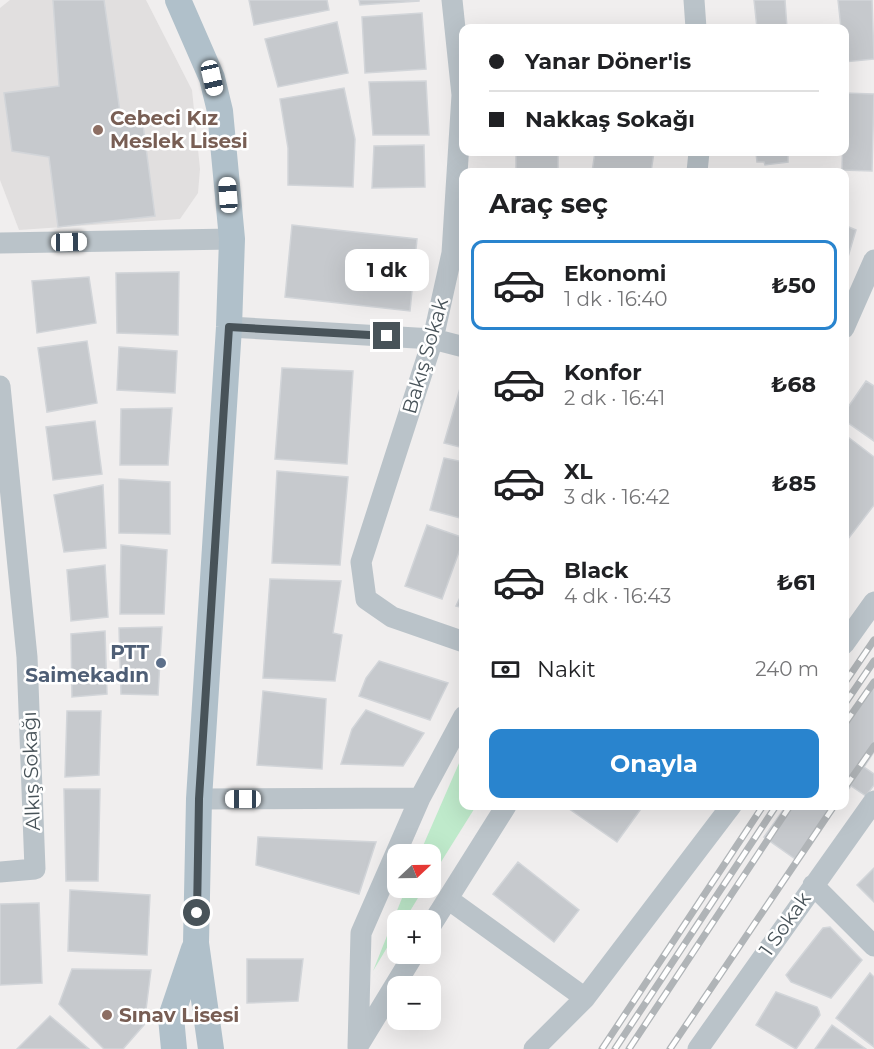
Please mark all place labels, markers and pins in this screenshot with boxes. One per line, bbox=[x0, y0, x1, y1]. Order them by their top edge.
place label: Cebeci Kız Meslek Lisesi bbox=[110, 106, 248, 153]
marker: Cebeci Kız Meslek Lisesi bbox=[91, 123, 105, 137]
place label: PTT Saimekadın bbox=[25, 640, 150, 687]
marker: PTT Saimekadın bbox=[154, 656, 168, 670]
place label: Sınav Lisesi bbox=[119, 1003, 239, 1027]
marker: Sınav Lisesi bbox=[100, 1008, 114, 1022]

